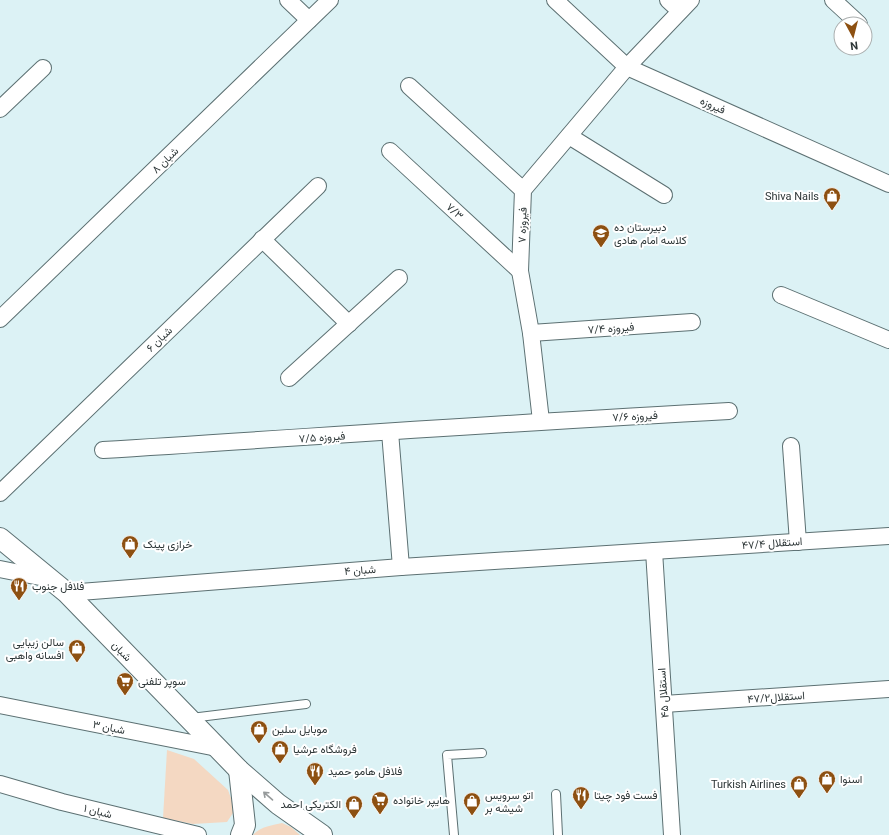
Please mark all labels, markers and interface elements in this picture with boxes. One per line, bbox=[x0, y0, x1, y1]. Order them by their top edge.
north arrow bbox=[833, 16, 873, 56]
text: N bbox=[849, 39, 859, 52]
street label: فیروزه bbox=[698, 94, 728, 117]
street label: ۸ شبان bbox=[149, 144, 182, 176]
shop icon: Shiva Nails bbox=[822, 186, 842, 211]
place label: Shiva Nails bbox=[765, 190, 819, 203]
street label: ۷/۳ bbox=[444, 200, 466, 222]
street label: ۷ فیروزه bbox=[515, 207, 530, 243]
place label: دبیرستان ده کلاسه امام هادی bbox=[614, 221, 687, 248]
school or university icon: دبیرستان ده کلاسه امام هادی bbox=[591, 223, 611, 248]
street label: ۷/۴ فیروزه bbox=[587, 320, 635, 337]
street label: ۶ شبان bbox=[144, 324, 175, 355]
street label: ۷/۶ فیروزه bbox=[612, 409, 658, 424]
street label: ۷/۵ فیروزه bbox=[298, 429, 346, 446]
shop icon: خرازی پینک bbox=[120, 534, 140, 559]
street label: ۴۷/۴ استقلال bbox=[741, 535, 803, 552]
place label: خرازی پینک bbox=[143, 538, 193, 552]
street label: ۴ شبان bbox=[344, 563, 377, 578]
restaurant icon: فلافل جنوب bbox=[9, 576, 29, 601]
place label: فلافل جنوب bbox=[32, 580, 84, 593]
place label: سالن زیبایی افسانه واهبی bbox=[6, 636, 64, 662]
shop icon: سالن زیبایی افسانه واهبی bbox=[67, 638, 87, 663]
street label: شبان bbox=[109, 639, 134, 664]
street label: ۴۵ استقلال bbox=[655, 668, 672, 718]
supermarket icon: سوپر تلفنی bbox=[115, 671, 135, 696]
place label: سوپر تلفنی bbox=[138, 675, 186, 689]
street label: استقلال۴۷/۲ bbox=[747, 689, 805, 706]
street label: ۳ شبان bbox=[92, 718, 127, 737]
shop icon: موبایل سلین bbox=[249, 719, 269, 744]
place label: موبایل سلین bbox=[272, 723, 327, 736]
shop icon: فروشگاه عرشیا bbox=[270, 739, 290, 764]
place label: فروشگاه عرشیا bbox=[293, 743, 357, 756]
restaurant icon: فلافل هامو حمید bbox=[305, 761, 325, 786]
place label: فلافل هامو حمید bbox=[328, 765, 402, 778]
shop icon: اسنوا bbox=[817, 769, 837, 794]
place label: اسنوا bbox=[840, 773, 862, 786]
shop icon: Turkish Airlines bbox=[789, 774, 809, 799]
place label: Turkish Airlines bbox=[711, 778, 786, 791]
restaurant icon: فست فود چیتا bbox=[571, 785, 591, 810]
place label: اتو سرویس شیشه بر bbox=[484, 789, 533, 815]
place label: فست فود چیتا bbox=[594, 789, 658, 803]
supermarket icon: هایپر خانواده bbox=[370, 790, 390, 815]
one-way arrow bbox=[263, 791, 273, 800]
shop icon: اتو سرویس شیشه بر bbox=[462, 791, 482, 816]
shop icon: الکتریکی احمد bbox=[344, 794, 364, 819]
place label: هایپر خانواده bbox=[393, 794, 450, 808]
place label: الکتریکی احمد bbox=[280, 798, 341, 811]
street label: ۱ شبان bbox=[82, 802, 114, 821]

